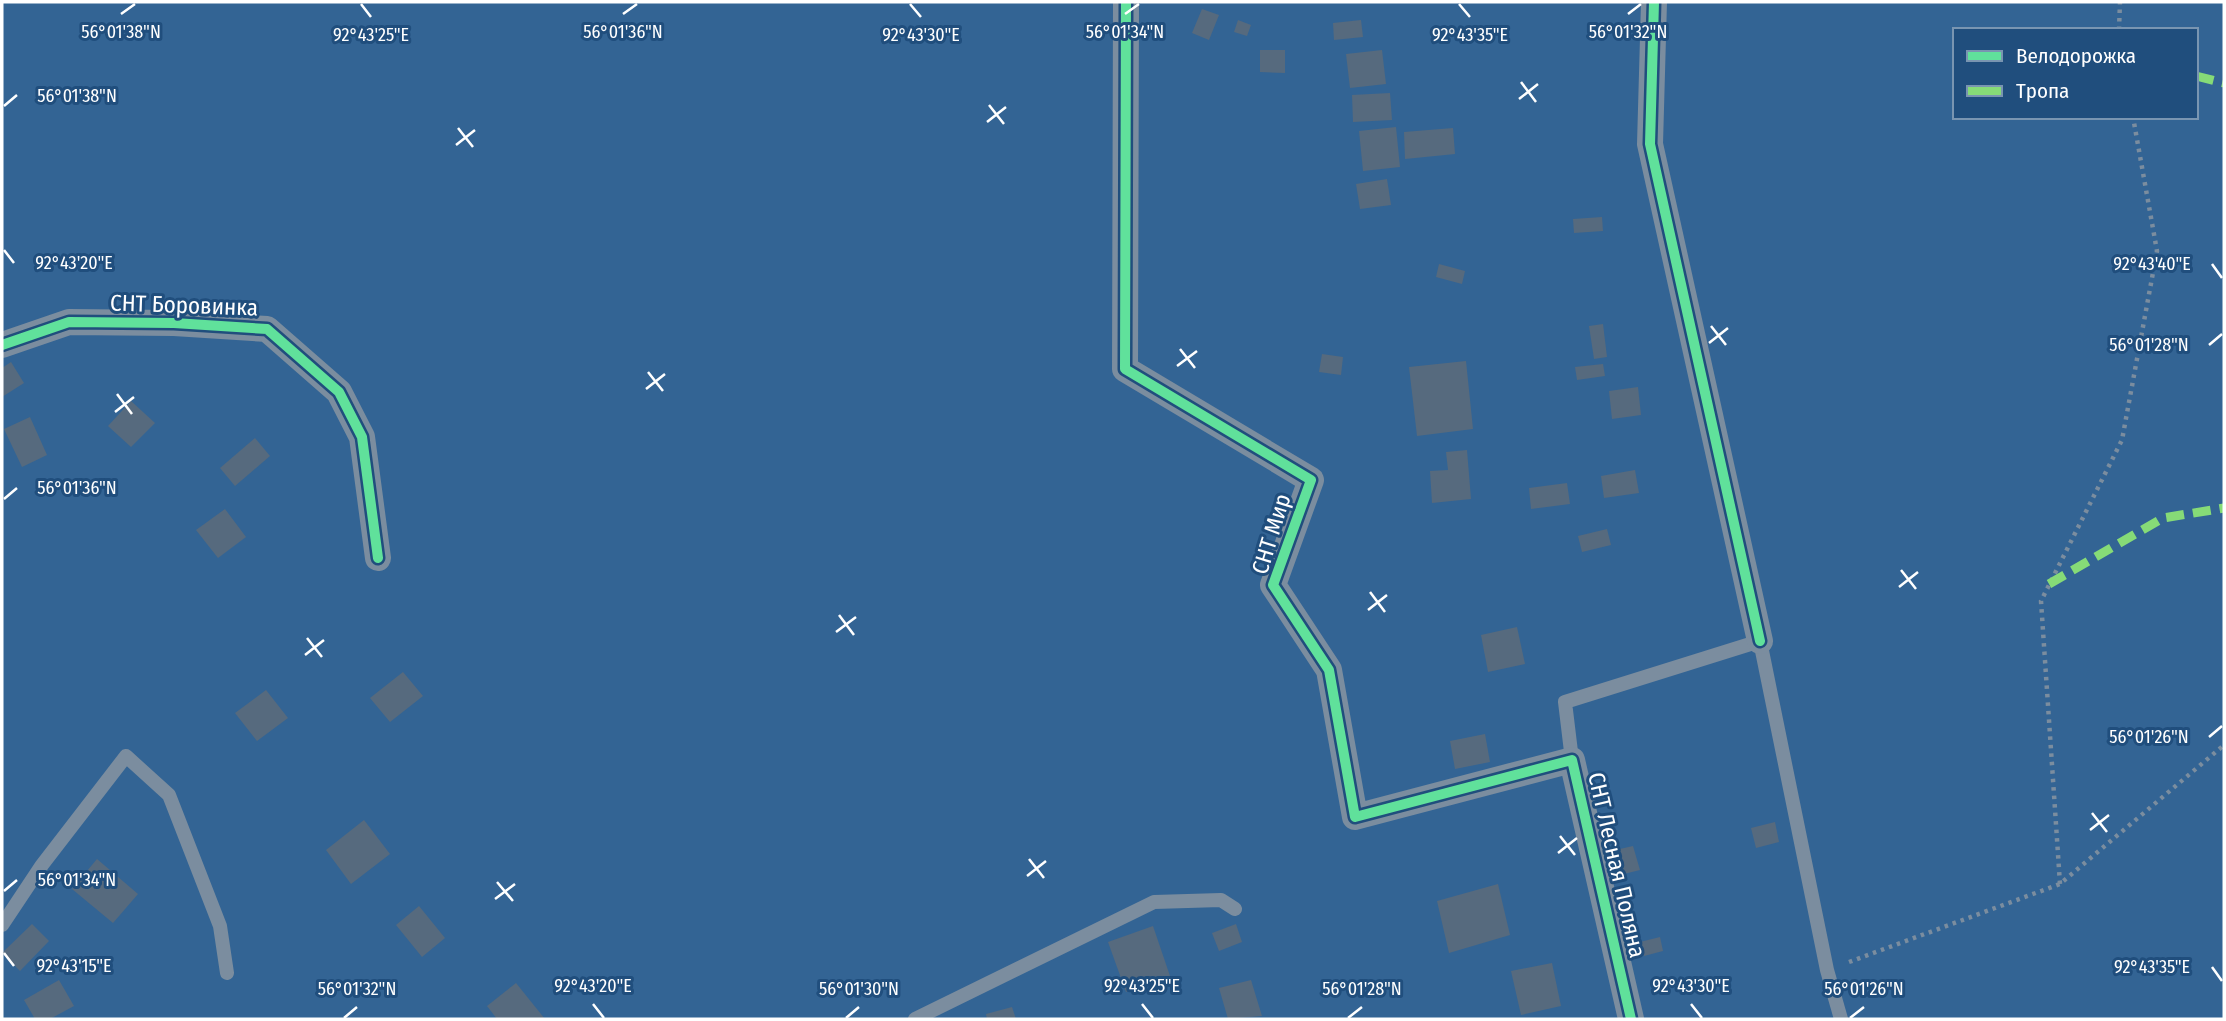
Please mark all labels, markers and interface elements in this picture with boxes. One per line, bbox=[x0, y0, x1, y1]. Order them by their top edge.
text: 56°01'38"N bbox=[81, 21, 161, 43]
text: 56°01'36"N bbox=[583, 21, 663, 43]
text: 56°01'34"N bbox=[1086, 21, 1164, 43]
text: 56°01'32"N bbox=[1589, 21, 1667, 43]
text: 92°43'25"E bbox=[333, 24, 409, 46]
text: 92°43'30"E bbox=[882, 24, 960, 46]
text: 92°43'35"E bbox=[1432, 24, 1508, 46]
legend bbox=[1953, 28, 2198, 119]
text: Велодорожка bbox=[2016, 43, 2136, 69]
text: Тропа bbox=[2016, 78, 2069, 104]
text: 56°01'38"N bbox=[37, 85, 117, 107]
text: 92°43'20"E bbox=[35, 252, 113, 274]
text: 92°43'40"E bbox=[2113, 253, 2191, 275]
street label: СНТ Боровинка bbox=[110, 288, 258, 322]
text: 56°01'28"N bbox=[2109, 334, 2189, 356]
text: 56°01'36"N bbox=[37, 477, 117, 499]
street label: СНТ Мир bbox=[1246, 490, 1296, 578]
text: 56°01'26"N bbox=[2109, 726, 2189, 748]
street label: СНТ Лесная Поляна bbox=[1582, 770, 1652, 960]
text: 56°01'34"N bbox=[38, 869, 116, 891]
text: 92°43'15"E bbox=[36, 955, 112, 977]
text: 92°43'35"E bbox=[2114, 956, 2190, 978]
text: 92°43'20"E bbox=[554, 975, 632, 997]
text: 92°43'25"E bbox=[1104, 975, 1180, 997]
text: 92°43'30"E bbox=[1652, 975, 1730, 997]
text: 56°01'32"N bbox=[318, 978, 396, 1000]
text: 56°01'30"N bbox=[819, 978, 899, 1000]
text: 56°01'28"N bbox=[1322, 978, 1402, 1000]
text: 56°01'26"N bbox=[1824, 978, 1904, 1000]

